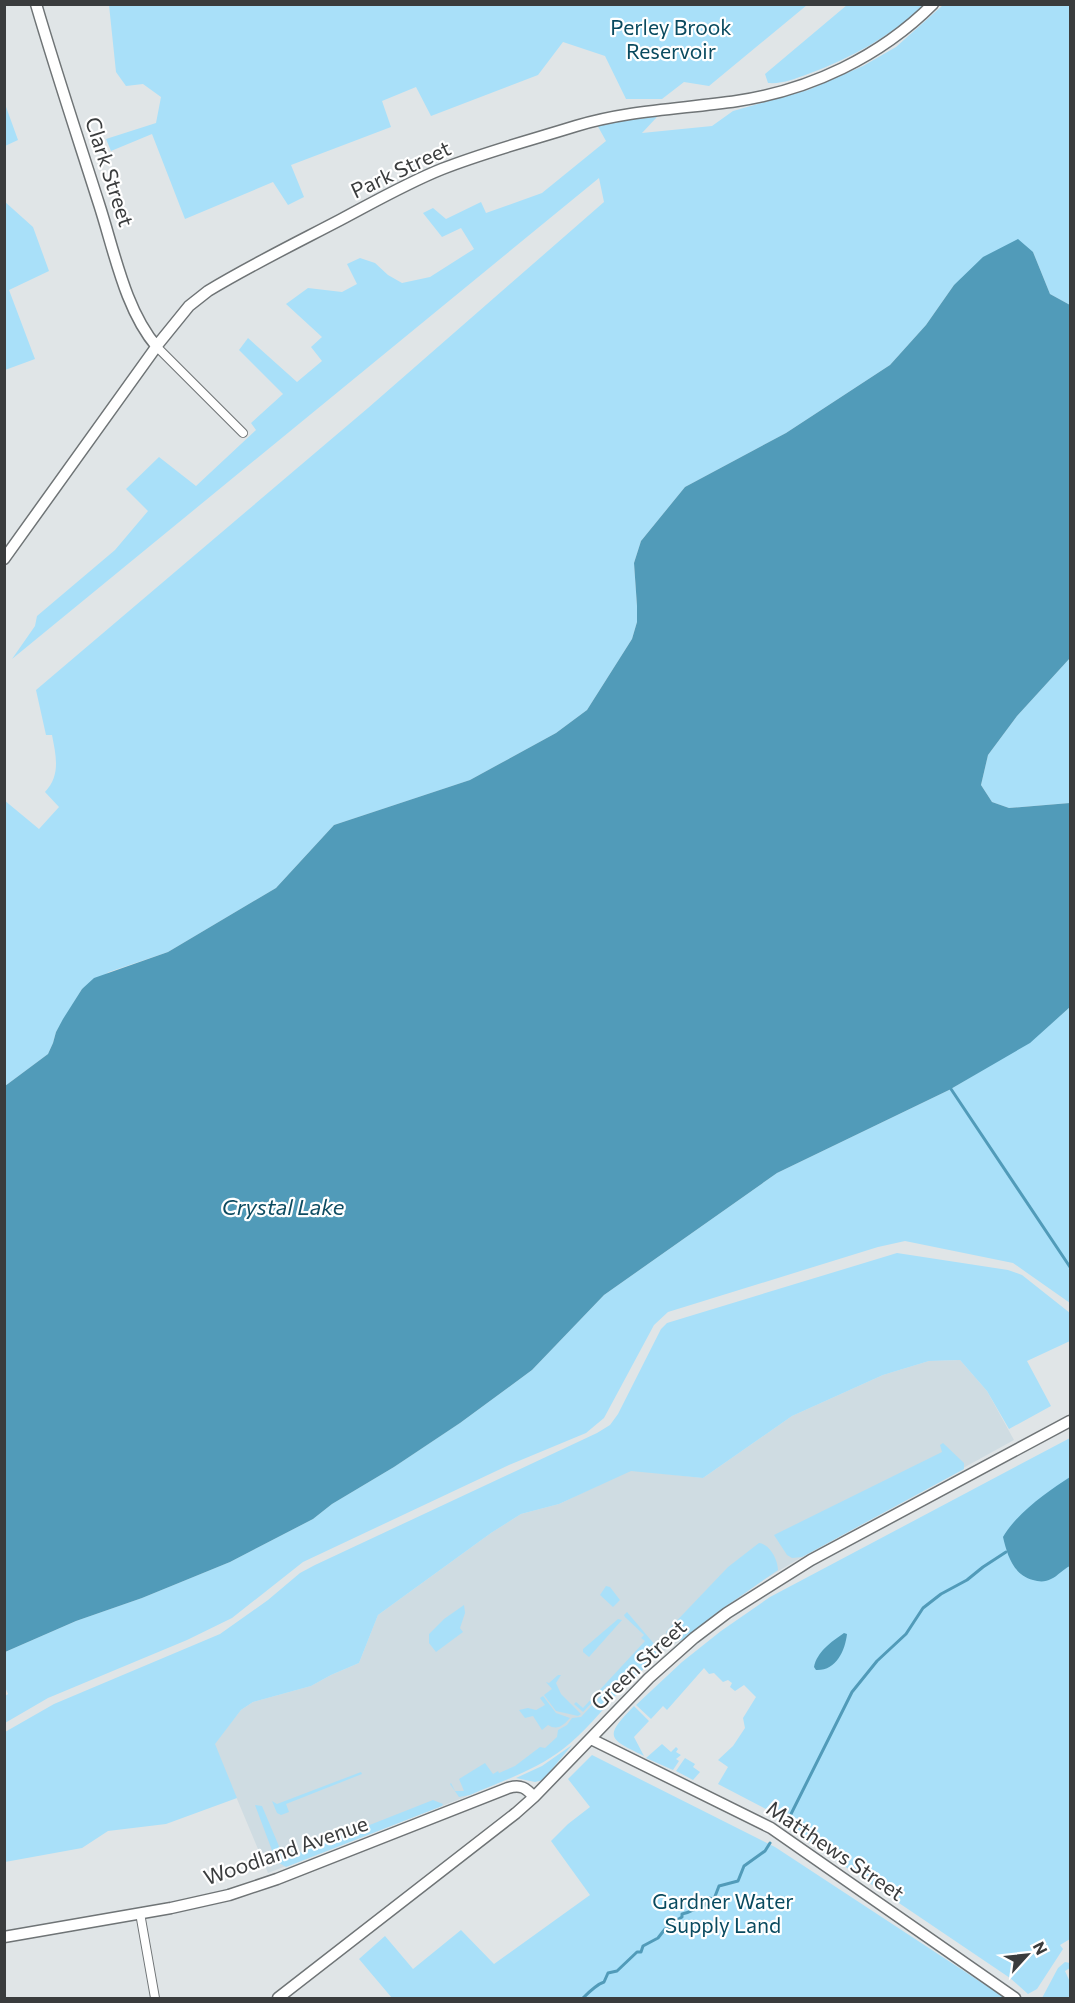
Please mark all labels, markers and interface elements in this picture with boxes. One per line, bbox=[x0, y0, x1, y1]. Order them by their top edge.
park label: Perley Brook Reservoir bbox=[610, 14, 732, 63]
street label: Clark Street bbox=[81, 114, 140, 230]
street label: Park Street bbox=[346, 135, 454, 203]
water label: Crystal Lake bbox=[222, 1193, 345, 1220]
street label: Green Street bbox=[585, 1614, 691, 1714]
street label: Matthews Street bbox=[762, 1794, 909, 1905]
street label: Woodland Avenue bbox=[200, 1810, 371, 1889]
park label: Gardner Water Supply Land bbox=[652, 1888, 794, 1937]
north arrow bbox=[997, 1925, 1057, 1985]
text: N bbox=[1030, 1938, 1052, 1958]

